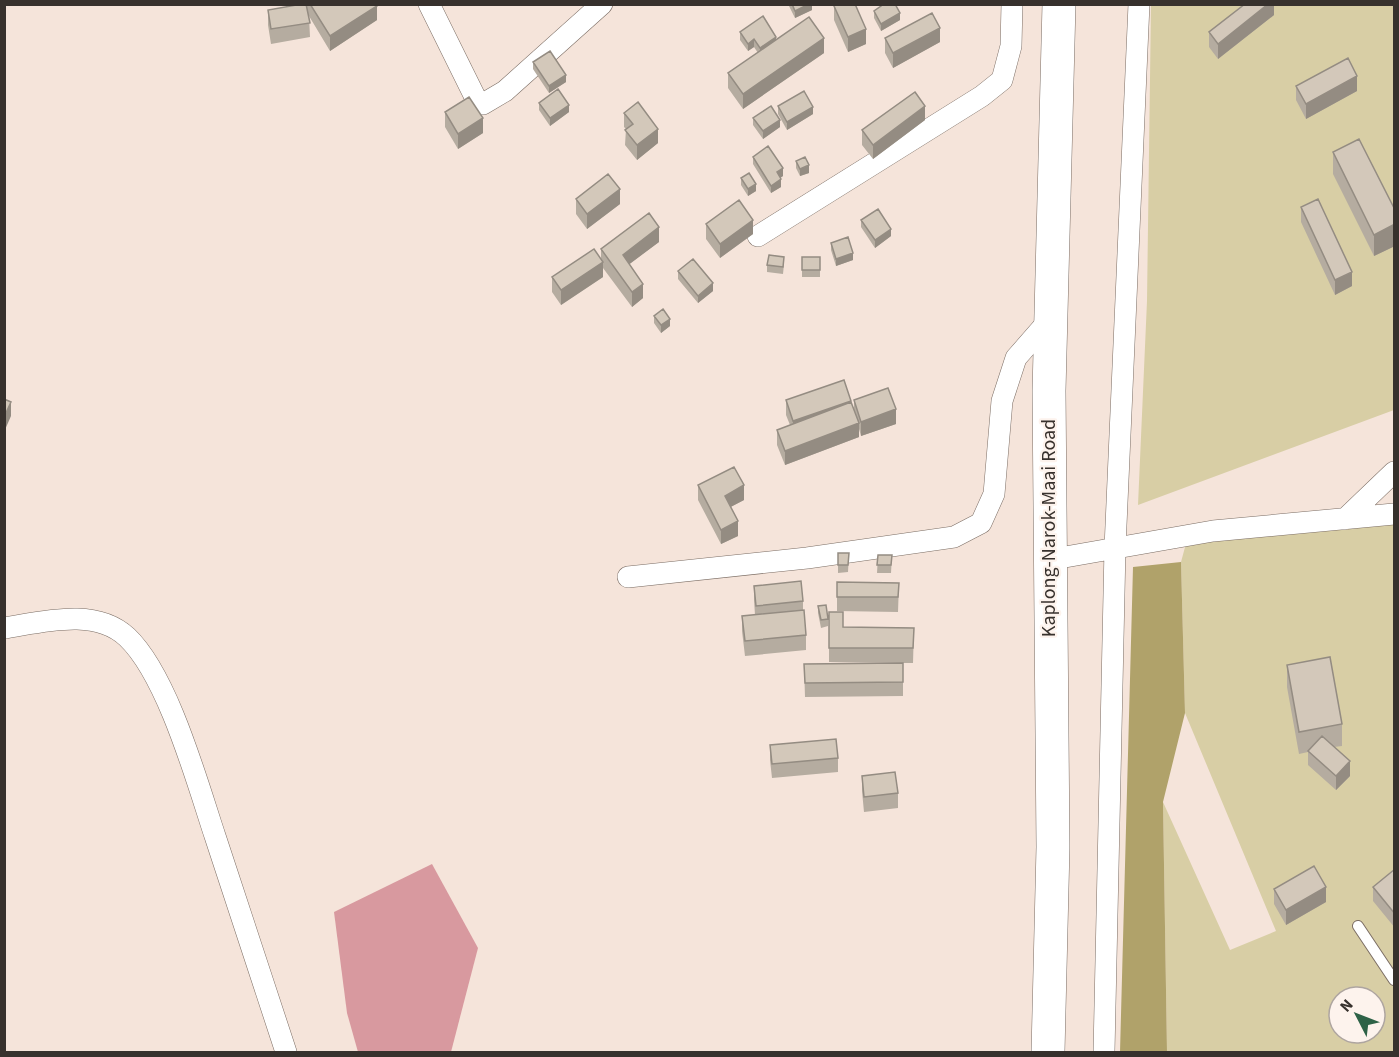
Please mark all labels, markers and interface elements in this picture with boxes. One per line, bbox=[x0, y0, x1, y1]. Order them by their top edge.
street label: Kaplong-Narok-Maai Road bbox=[1035, 419, 1063, 637]
north arrow bbox=[1327, 985, 1387, 1045]
text: N bbox=[1335, 994, 1358, 1017]

